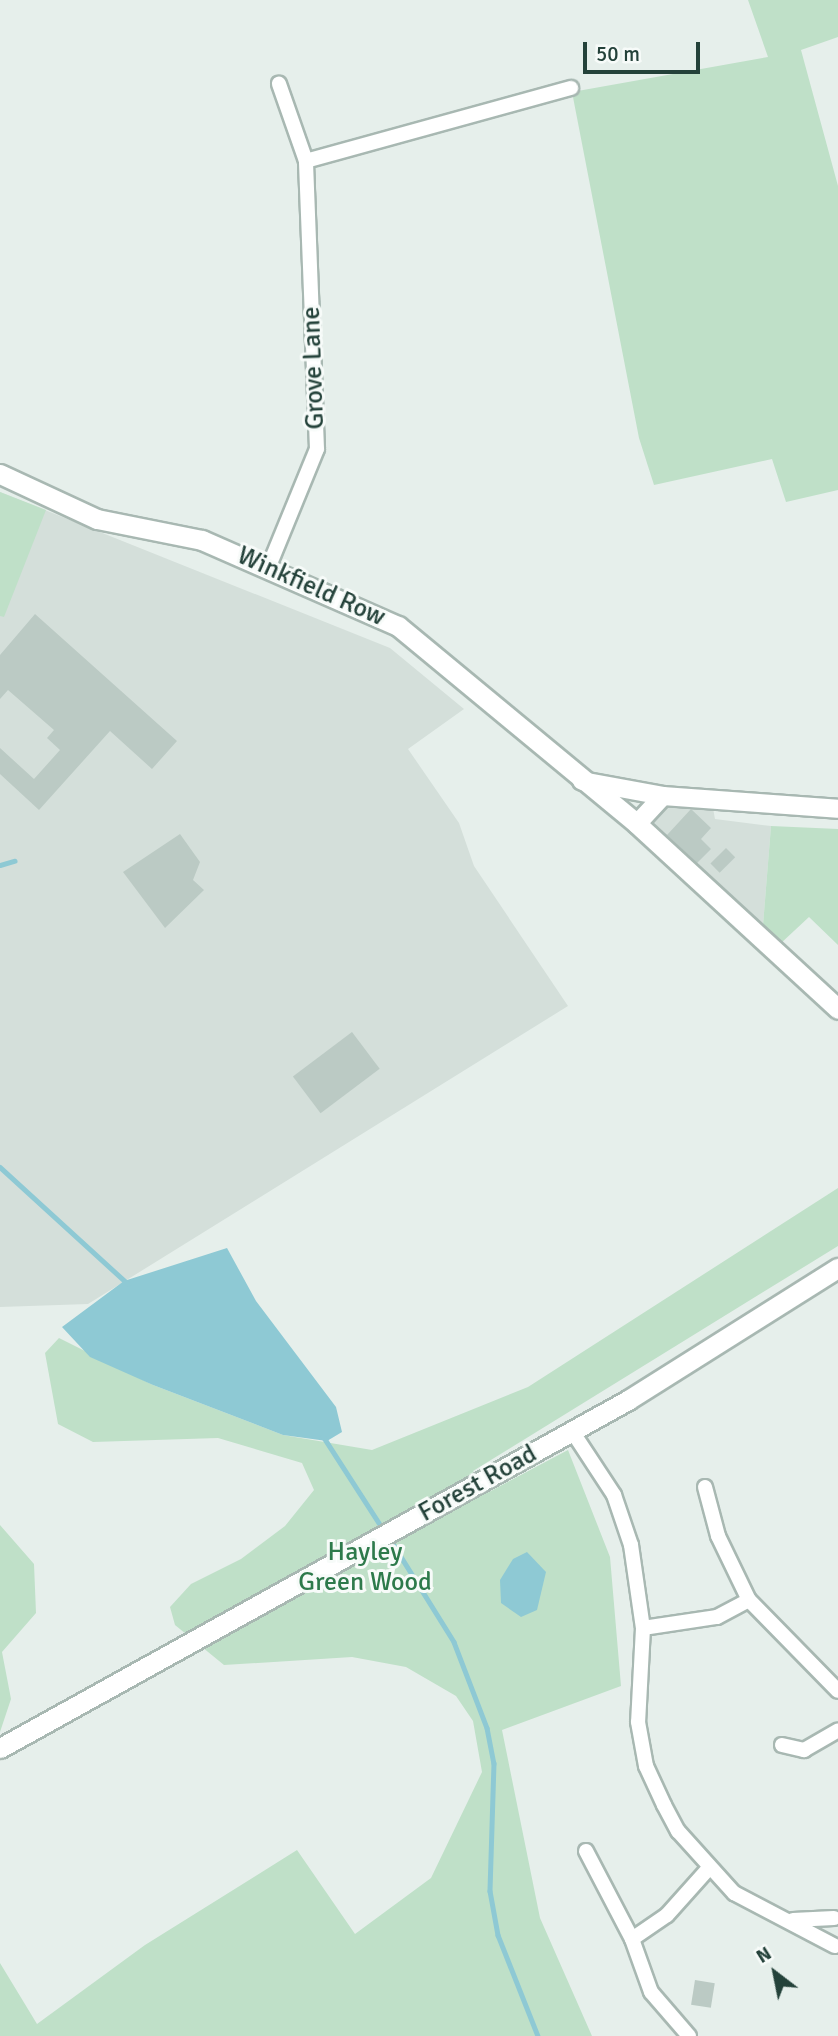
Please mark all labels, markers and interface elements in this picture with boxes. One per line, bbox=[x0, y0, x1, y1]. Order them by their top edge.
scale bar bbox=[586, 28, 703, 72]
text: 50 m bbox=[596, 41, 640, 67]
street label: Grove Lane bbox=[296, 306, 332, 430]
street label: Winkfield Row bbox=[232, 540, 390, 634]
street label: Forest Road bbox=[413, 1439, 543, 1529]
park label: Hayley Green Wood bbox=[298, 1537, 432, 1598]
north arrow bbox=[740, 1938, 810, 2008]
text: N bbox=[752, 1942, 776, 1969]

